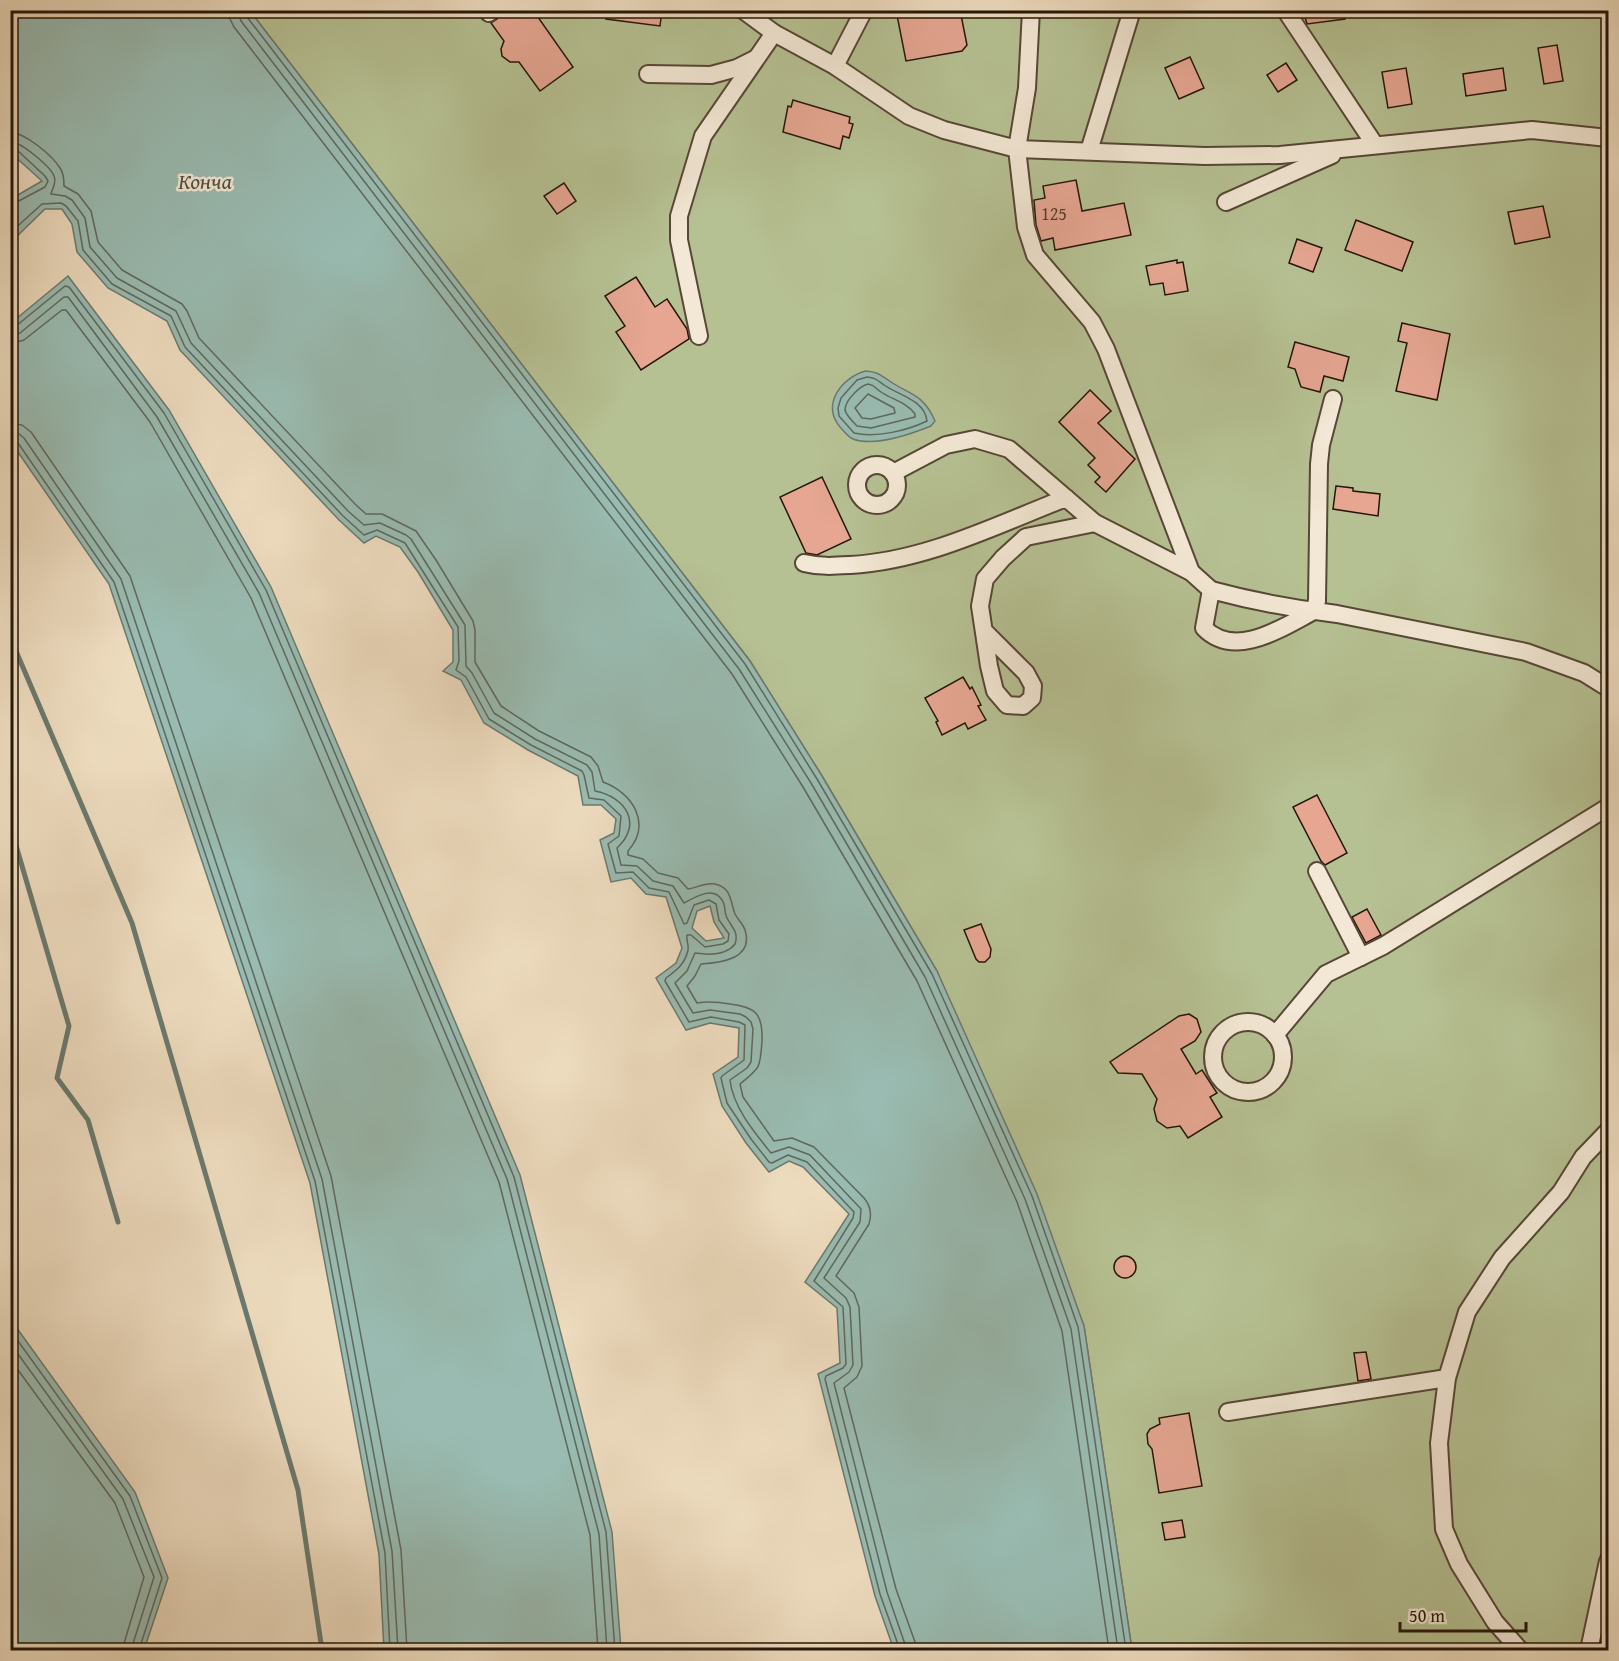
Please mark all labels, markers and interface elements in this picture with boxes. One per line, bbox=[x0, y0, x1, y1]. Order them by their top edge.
water label: Конча bbox=[178, 165, 232, 197]
house number: 125 bbox=[1041, 200, 1067, 227]
scale bar bbox=[1400, 1595, 1526, 1633]
text: 50 m bbox=[1409, 1602, 1445, 1629]

